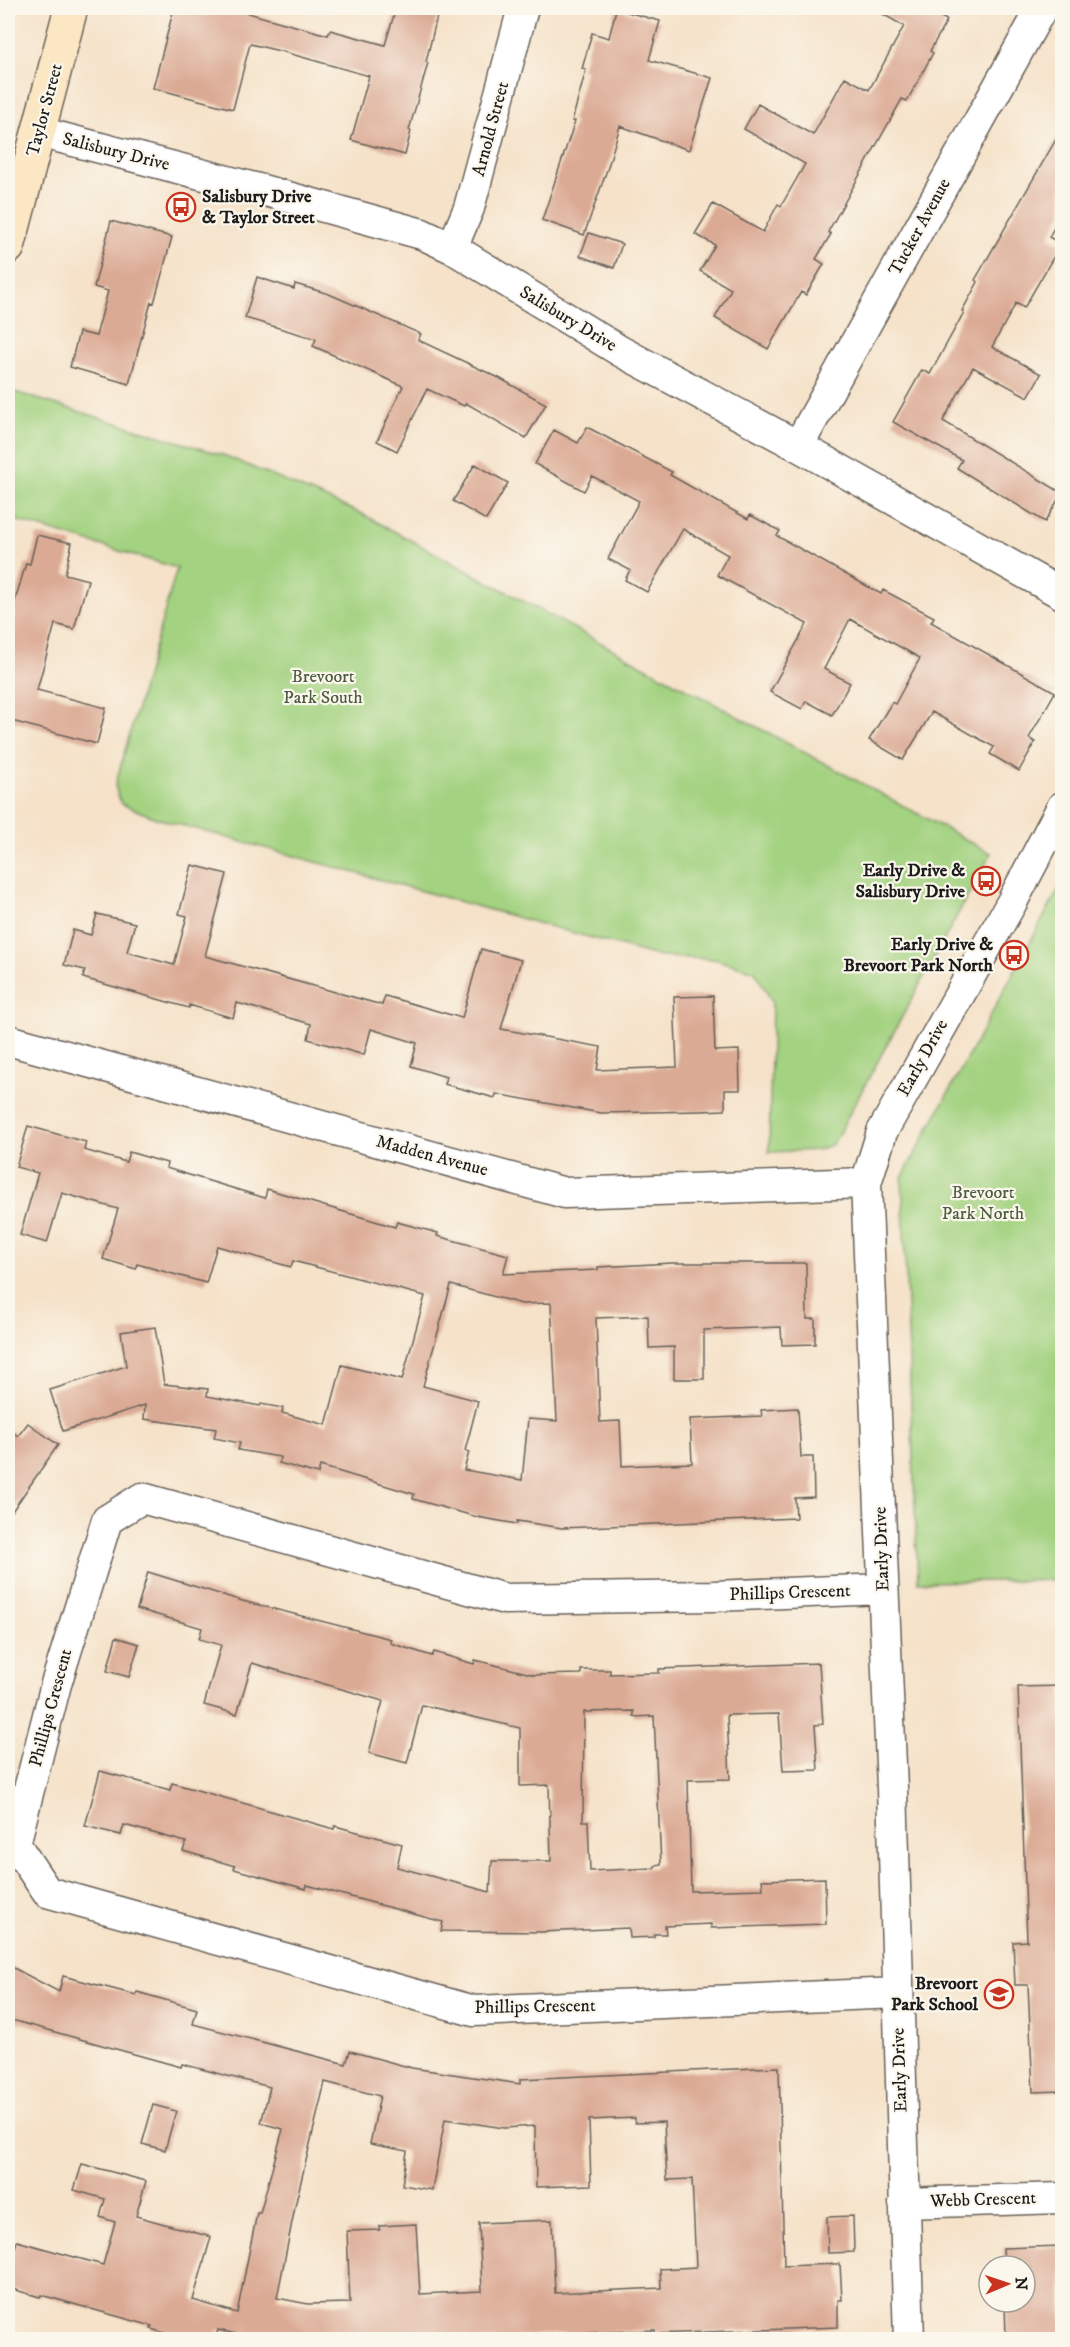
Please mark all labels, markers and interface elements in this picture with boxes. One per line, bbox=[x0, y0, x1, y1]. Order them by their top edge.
street label: Taylor Street bbox=[22, 61, 68, 159]
street label: Arnold Street bbox=[468, 79, 514, 179]
street label: Salisbury Drive bbox=[60, 128, 172, 176]
street label: Tucker Avenue bbox=[884, 175, 956, 279]
place label: Salisbury Drive & Taylor Street bbox=[202, 186, 315, 229]
bus stop icon: Salisbury Drive & Taylor Street bbox=[165, 191, 197, 223]
street label: Salisbury Drive bbox=[515, 281, 621, 357]
park label: Brevoort Park South bbox=[283, 666, 363, 709]
place label: Early Drive & Salisbury Drive bbox=[856, 860, 966, 903]
bus stop icon: Early Drive & Salisbury Drive bbox=[970, 865, 1002, 897]
place label: Early Drive & Brevoort Park North bbox=[843, 934, 994, 977]
bus stop icon: Early Drive & Brevoort Park North bbox=[998, 939, 1030, 971]
street label: Early Drive bbox=[893, 1016, 953, 1100]
street label: Madden Avenue bbox=[374, 1131, 490, 1181]
park label: Brevoort Park North bbox=[942, 1182, 1025, 1225]
street label: Early Drive bbox=[870, 1506, 894, 1592]
street label: Phillips Crescent bbox=[729, 1580, 851, 1606]
street label: Phillips Crescent bbox=[25, 1646, 77, 1769]
place label: Brevoort Park School bbox=[891, 1973, 979, 2016]
school or university icon: Brevoort Park School bbox=[983, 1978, 1015, 2010]
street label: Phillips Crescent bbox=[474, 1995, 596, 2019]
street label: Early Drive bbox=[888, 2027, 912, 2113]
street label: Webb Crescent bbox=[929, 2187, 1037, 2213]
north arrow bbox=[977, 2254, 1037, 2314]
text: N bbox=[1011, 2277, 1031, 2290]

